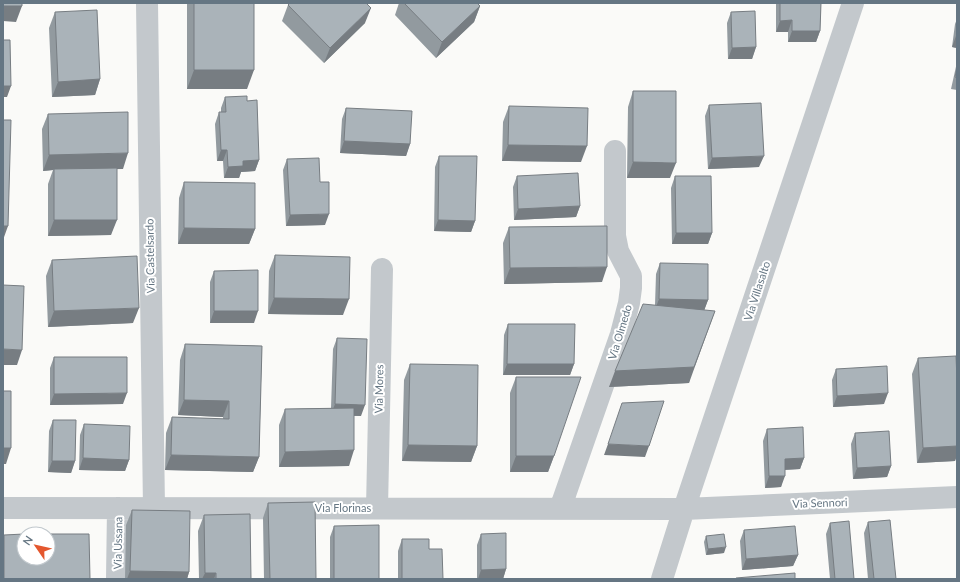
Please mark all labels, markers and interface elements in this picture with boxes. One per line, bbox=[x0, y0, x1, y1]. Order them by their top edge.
street label: Via Castelsardo bbox=[142, 219, 157, 293]
street label: Via Villasalto bbox=[741, 259, 772, 322]
street label: Via Olmedo bbox=[605, 303, 634, 361]
street label: Via Mores bbox=[372, 364, 385, 414]
street label: Via Sennori bbox=[792, 495, 848, 510]
street label: Via Florinas bbox=[315, 501, 371, 514]
street label: Via Ussana bbox=[111, 516, 124, 569]
north arrow bbox=[16, 526, 56, 566]
text: N bbox=[20, 533, 35, 547]

